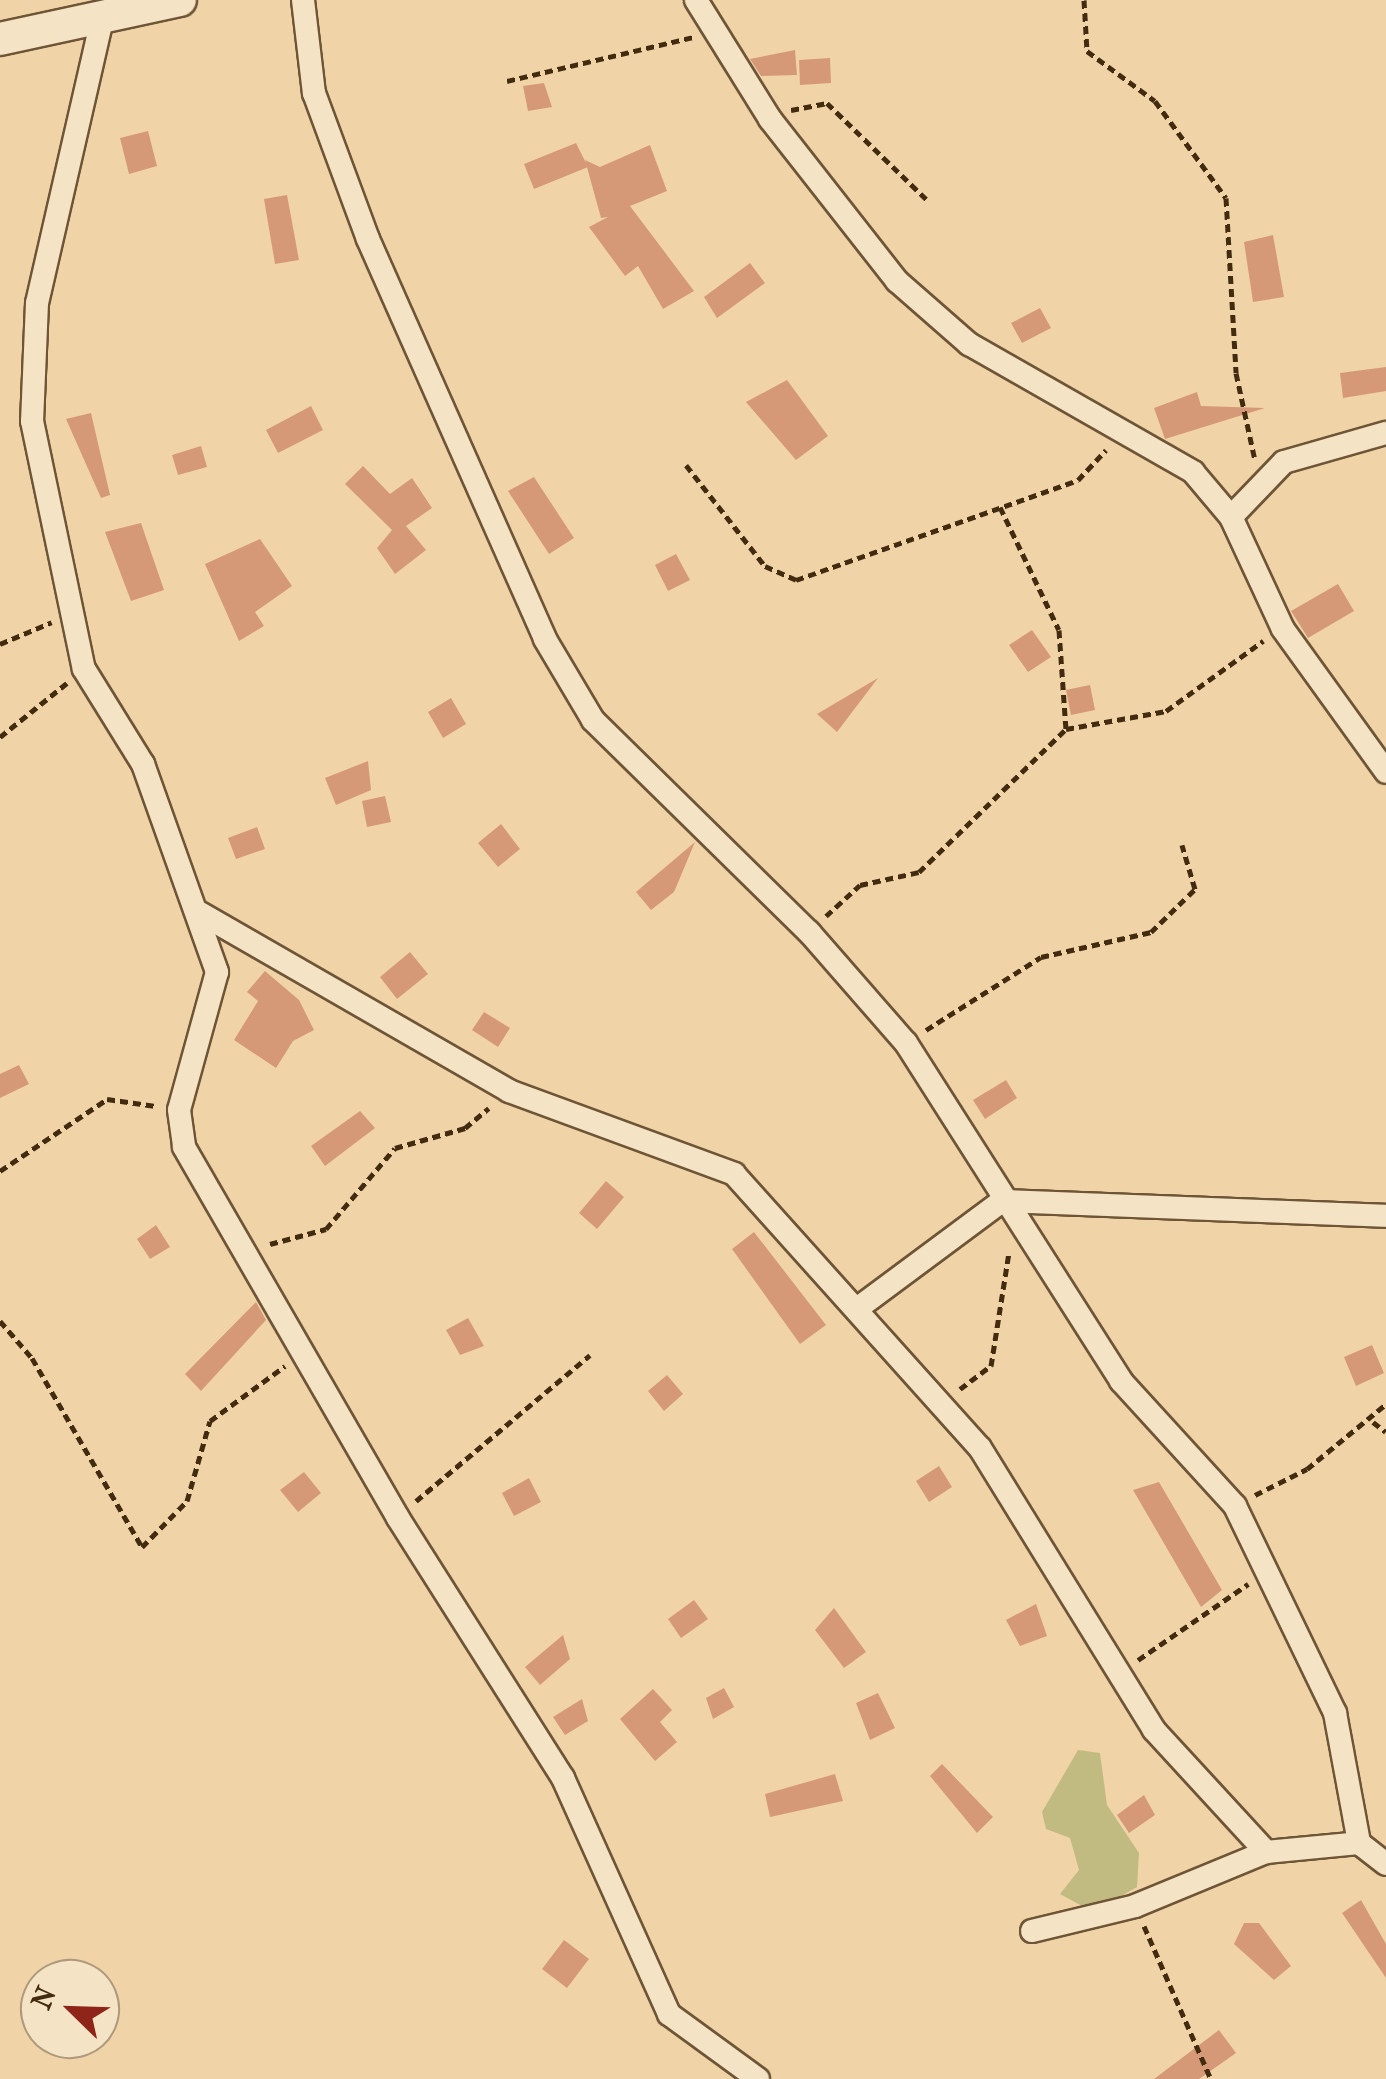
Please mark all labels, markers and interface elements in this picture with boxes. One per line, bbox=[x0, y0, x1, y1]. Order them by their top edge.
north arrow bbox=[20, 1959, 120, 2059]
text: N bbox=[24, 1982, 63, 2014]

